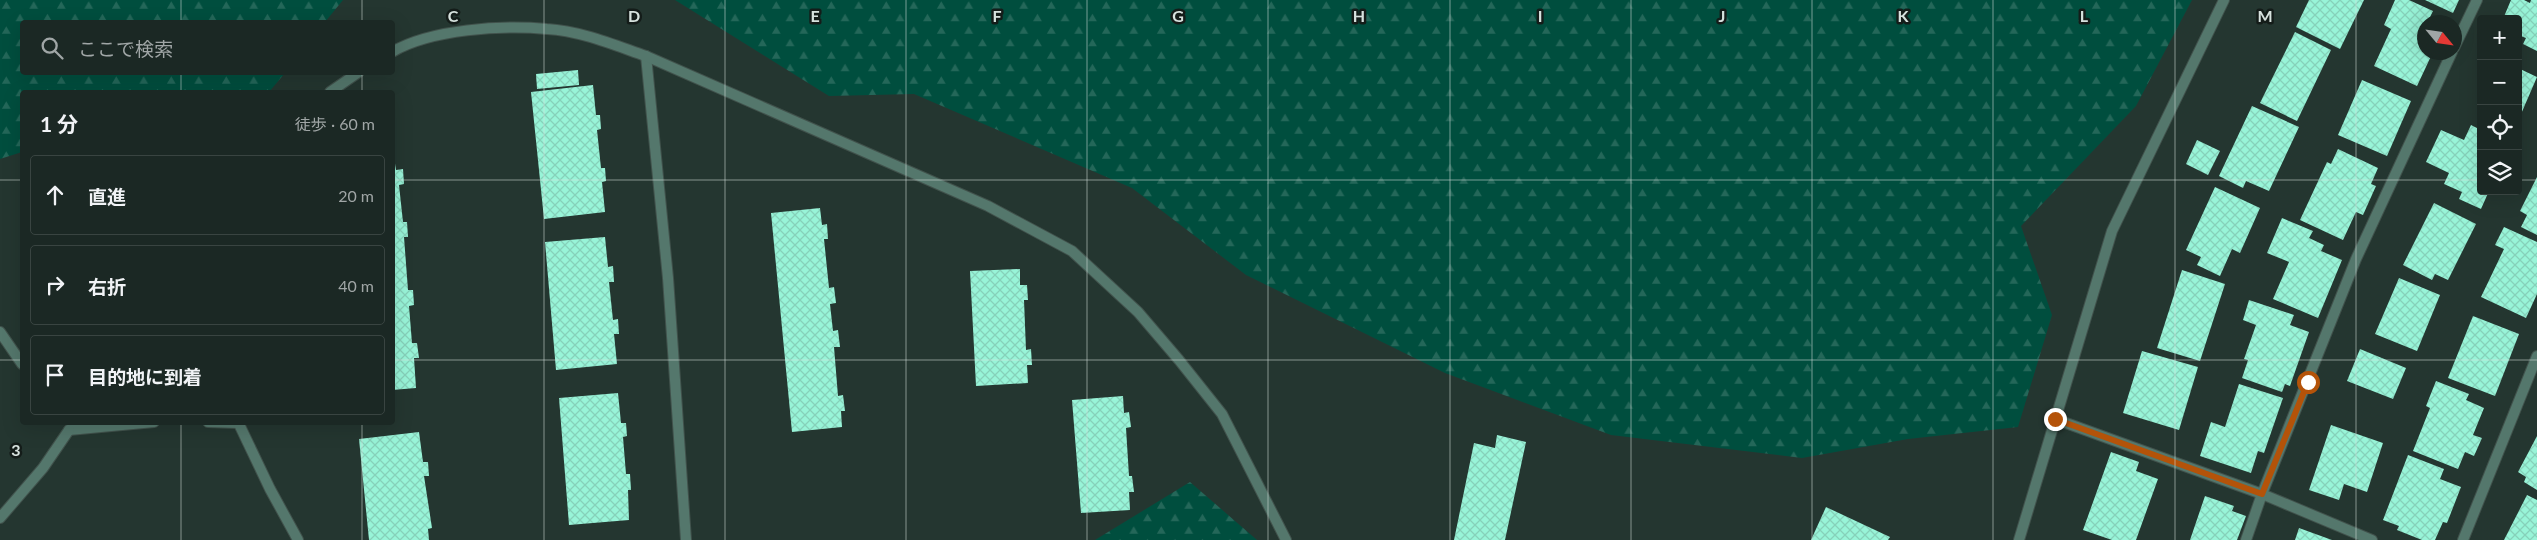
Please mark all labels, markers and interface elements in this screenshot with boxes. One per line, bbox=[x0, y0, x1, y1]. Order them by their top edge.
text: C bbox=[448, 6, 459, 25]
text: D bbox=[628, 6, 640, 25]
text: E bbox=[810, 6, 820, 25]
text: F bbox=[992, 6, 1002, 25]
text: G bbox=[1172, 6, 1184, 25]
text: H bbox=[1353, 6, 1365, 25]
text: I bbox=[1538, 6, 1542, 25]
text: J bbox=[1719, 6, 1725, 25]
text: K bbox=[1898, 6, 1910, 25]
text: L bbox=[2080, 6, 2089, 25]
text: M bbox=[2257, 6, 2273, 25]
north arrow bbox=[2417, 15, 2462, 60]
map controls bbox=[2477, 15, 2522, 195]
button: + bbox=[2477, 15, 2522, 60]
search box bbox=[20, 20, 395, 75]
icon: search bbox=[38, 34, 66, 62]
text: ここで検索 bbox=[78, 37, 173, 60]
button: − bbox=[2477, 60, 2522, 105]
button: locate bbox=[2477, 105, 2522, 150]
text: 1 分 bbox=[40, 111, 78, 136]
text: 徒歩 · 60 m bbox=[295, 114, 375, 133]
button: layers bbox=[2477, 150, 2522, 195]
icon: ahead bbox=[41, 181, 69, 209]
text: 直進 bbox=[88, 185, 126, 208]
text: 20 m bbox=[338, 186, 374, 205]
icon: right bbox=[41, 271, 69, 299]
text: 右折 bbox=[88, 275, 126, 298]
text: 40 m bbox=[338, 276, 374, 295]
icon: arrive bbox=[41, 361, 69, 389]
text: 目的地に到着 bbox=[88, 365, 202, 388]
route start bbox=[2297, 371, 2320, 394]
route end bbox=[2044, 408, 2067, 431]
text: 3 bbox=[11, 440, 21, 459]

